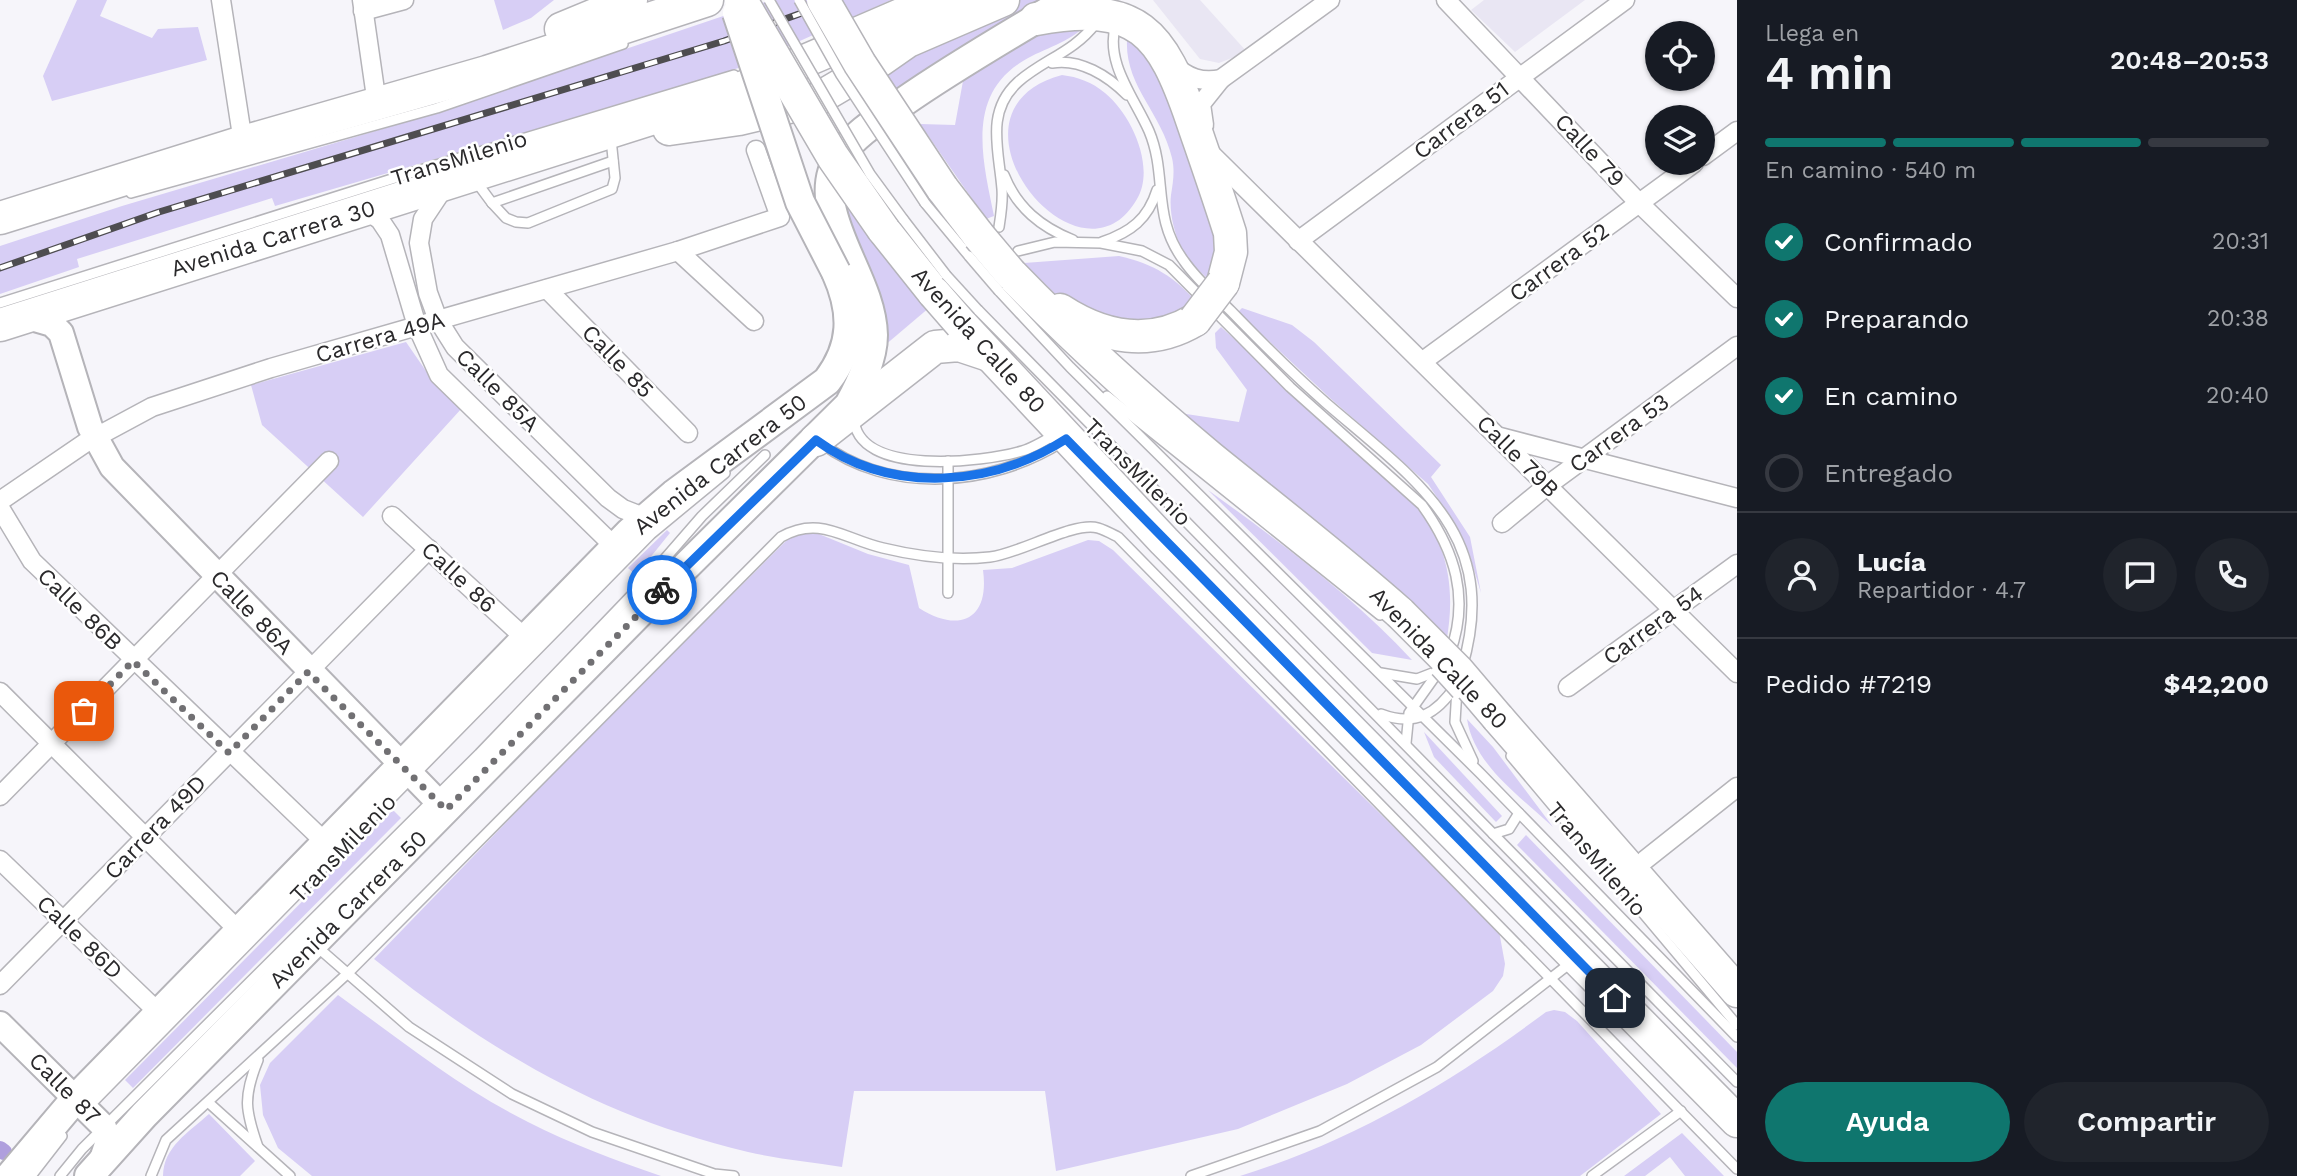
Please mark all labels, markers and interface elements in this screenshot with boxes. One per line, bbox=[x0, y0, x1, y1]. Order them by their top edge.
text: Llega en bbox=[1765, 20, 1859, 47]
map controls bbox=[1645, 21, 1715, 175]
button: locate bbox=[1645, 21, 1715, 91]
text: 20:48–20:53 bbox=[2110, 45, 2269, 75]
text: 4 min bbox=[1765, 46, 1893, 100]
street label: Carrera 51 bbox=[1408, 76, 1514, 165]
button: layers bbox=[1645, 105, 1715, 175]
street label: Calle 79 bbox=[1549, 108, 1630, 193]
street label: TransMilenio bbox=[388, 125, 530, 192]
text: En camino · 540 m bbox=[1765, 157, 1976, 184]
street label: Avenida Carrera 30 bbox=[168, 195, 379, 282]
street label: Carrera 52 bbox=[1504, 217, 1614, 308]
icon: check bbox=[1765, 223, 1803, 261]
text: Confirmado bbox=[1824, 227, 1973, 257]
text: 20:31 bbox=[2212, 228, 2269, 255]
street label: Avenida Calle 80 bbox=[906, 262, 1051, 419]
icon: check bbox=[1765, 300, 1803, 338]
text: Preparando bbox=[1824, 304, 1969, 334]
text: 20:38 bbox=[2207, 305, 2269, 332]
street label: Carrera 49A bbox=[312, 306, 448, 369]
street label: Calle 85 bbox=[576, 319, 659, 404]
street label: Calle 85A bbox=[450, 343, 545, 438]
icon: check bbox=[1765, 377, 1803, 415]
text: En camino bbox=[1824, 381, 1958, 411]
text: 20:40 bbox=[2206, 382, 2269, 409]
street label: Avenida Carrera 50 bbox=[628, 388, 812, 540]
street label: Carrera 53 bbox=[1564, 388, 1674, 479]
street label: Calle 79B bbox=[1471, 410, 1564, 503]
street label: TransMilenio bbox=[1078, 413, 1197, 532]
text: Entregado bbox=[1824, 458, 1953, 488]
street label: Calle 86 bbox=[416, 536, 502, 619]
button: person bbox=[1765, 538, 1839, 612]
button: chat bbox=[2103, 538, 2177, 612]
button: phone bbox=[2195, 538, 2269, 612]
text: Lucía bbox=[1857, 547, 1926, 577]
courier bbox=[627, 555, 697, 625]
street label: Calle 86B bbox=[32, 562, 128, 656]
street label: Calle 86A bbox=[205, 564, 299, 660]
icon: bike bbox=[643, 571, 681, 609]
text: Repartidor · 4.7 bbox=[1857, 577, 2026, 604]
street label: Carrera 54 bbox=[1598, 580, 1709, 671]
street label: Avenida Calle 80 bbox=[1364, 582, 1513, 735]
text: Pedido #7219 bbox=[1765, 669, 1932, 699]
text: $42,200 bbox=[2164, 669, 2269, 699]
pin bbox=[54, 681, 114, 741]
icon: bag bbox=[65, 692, 103, 730]
street label: Carrera 49D bbox=[99, 770, 212, 885]
street label: TransMilenio bbox=[285, 788, 402, 908]
street label: TransMilenio bbox=[1541, 797, 1652, 922]
street label: Avenida Carrera 50 bbox=[264, 825, 433, 994]
street label: Calle 86D bbox=[31, 890, 128, 985]
pin bbox=[1585, 968, 1645, 1028]
icon: home bbox=[1596, 979, 1634, 1017]
street label: Calle 87 bbox=[23, 1047, 106, 1130]
button: Ayuda bbox=[1765, 1082, 2010, 1162]
button: Compartir bbox=[2024, 1082, 2269, 1162]

